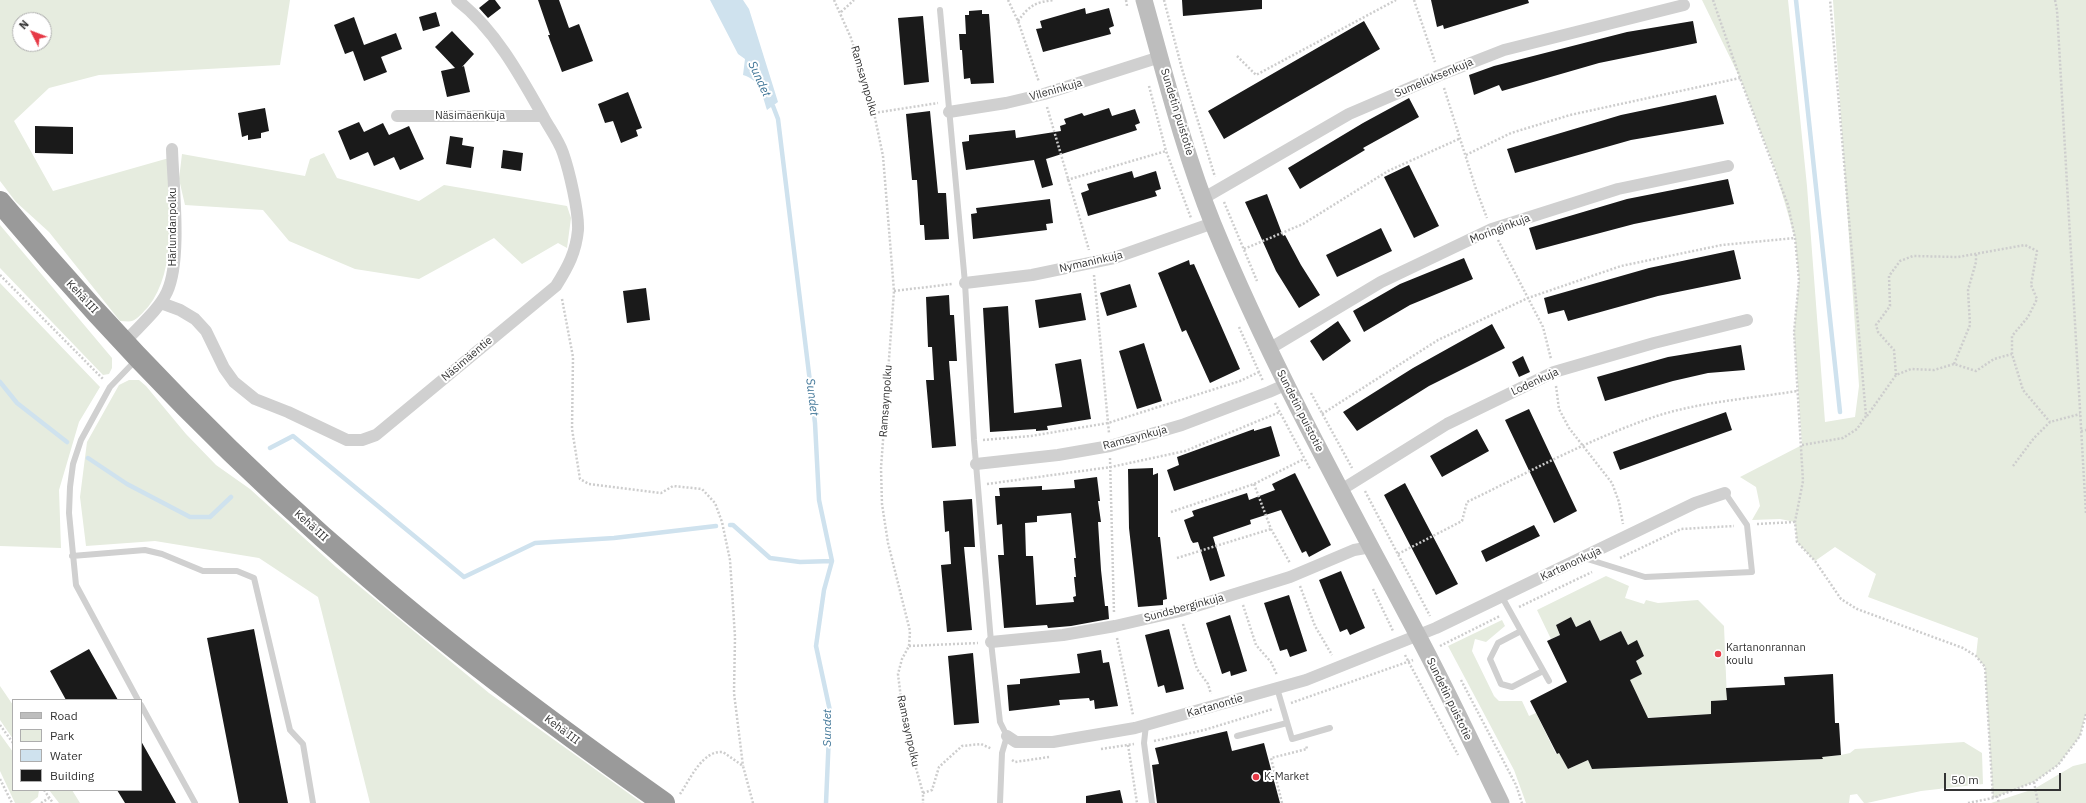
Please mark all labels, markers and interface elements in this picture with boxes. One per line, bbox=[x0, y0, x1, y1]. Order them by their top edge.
north arrow bbox=[12, 12, 52, 52]
text: N bbox=[16, 17, 32, 32]
street label: Ramsaynpolku bbox=[848, 44, 880, 118]
street label: Sumeliuksenkuja bbox=[1393, 55, 1475, 101]
water label: Sundet bbox=[745, 59, 773, 99]
street label: Sundetin puistotie bbox=[1158, 67, 1196, 157]
street label: Vileninkuja bbox=[1028, 76, 1084, 104]
street label: Näsimäenkuja bbox=[435, 109, 505, 123]
street label: Härlundanpolku bbox=[166, 187, 180, 267]
street label: Moringinkuja bbox=[1468, 211, 1532, 247]
street label: Nymaninkuja bbox=[1058, 248, 1124, 276]
street label: Kehä III bbox=[63, 278, 101, 316]
street label: Näsimäentie bbox=[439, 334, 495, 384]
street label: Ramsaynpolku bbox=[877, 364, 895, 438]
street label: Lodenkuja bbox=[1509, 365, 1561, 399]
street label: Sundetin puistotie bbox=[1274, 368, 1326, 454]
water label: Sundet bbox=[803, 378, 821, 416]
street label: Ramsaynkuja bbox=[1101, 423, 1169, 453]
street label: Kehä III bbox=[291, 507, 331, 545]
street label: Kartanonkuja bbox=[1538, 544, 1604, 584]
street label: Sundsberginkuja bbox=[1143, 591, 1225, 625]
place label: Kartanonrannan koulu bbox=[1726, 641, 1806, 667]
marker: Kartanonrannan koulu bbox=[1713, 649, 1723, 659]
street label: Sundetin puistotie bbox=[1423, 656, 1475, 742]
street label: Kartanontie bbox=[1185, 692, 1245, 720]
street label: Ramsaynpolku bbox=[894, 694, 922, 768]
legend bbox=[12, 699, 142, 791]
text: Road bbox=[50, 708, 78, 723]
water label: Sundet bbox=[821, 709, 835, 747]
street label: Kehä III bbox=[542, 712, 582, 748]
text: Park bbox=[50, 728, 74, 743]
text: Water bbox=[50, 748, 82, 763]
scale bar bbox=[1946, 765, 2063, 791]
text: Building bbox=[50, 768, 94, 783]
place label: K-Market bbox=[1264, 770, 1309, 784]
marker: K-Market bbox=[1251, 772, 1261, 782]
text: 50 m bbox=[1951, 772, 1979, 787]

